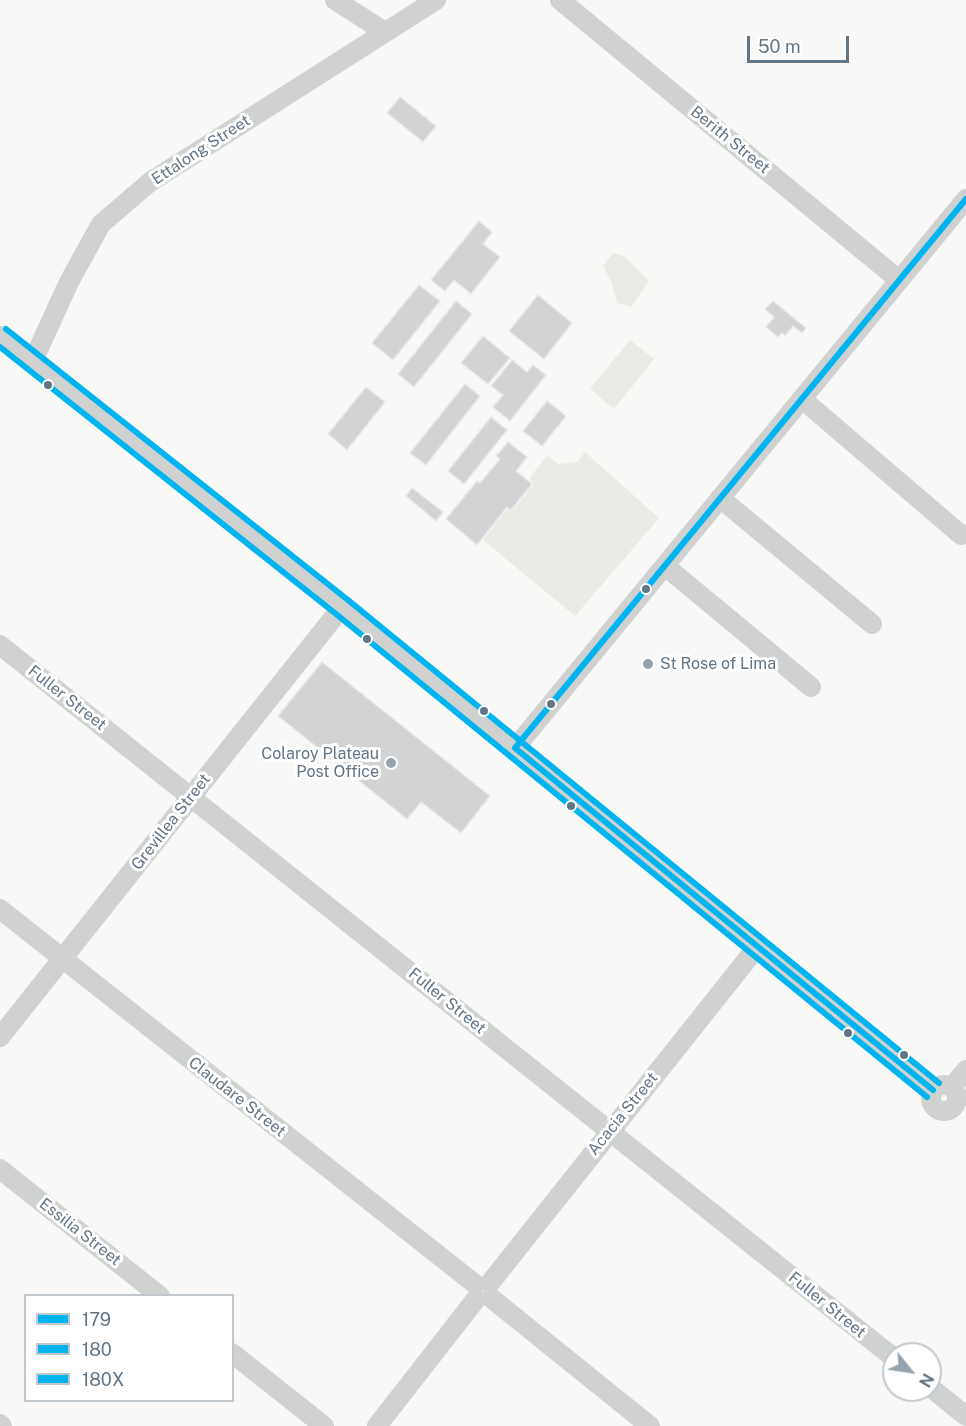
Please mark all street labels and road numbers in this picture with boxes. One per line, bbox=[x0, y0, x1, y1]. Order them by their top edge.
street label: Berith Street bbox=[687, 102, 773, 178]
street label: Ettalong Street bbox=[148, 111, 254, 189]
street label: Fuller Street bbox=[24, 662, 110, 734]
street label: Grevillea Street bbox=[128, 770, 214, 874]
street label: Fuller Street bbox=[405, 964, 489, 1038]
street label: Claudare Street bbox=[185, 1053, 289, 1141]
street label: Acacia Street bbox=[584, 1069, 662, 1159]
street label: Essilia Street bbox=[35, 1194, 125, 1270]
street label: Fuller Street bbox=[785, 1268, 869, 1342]

